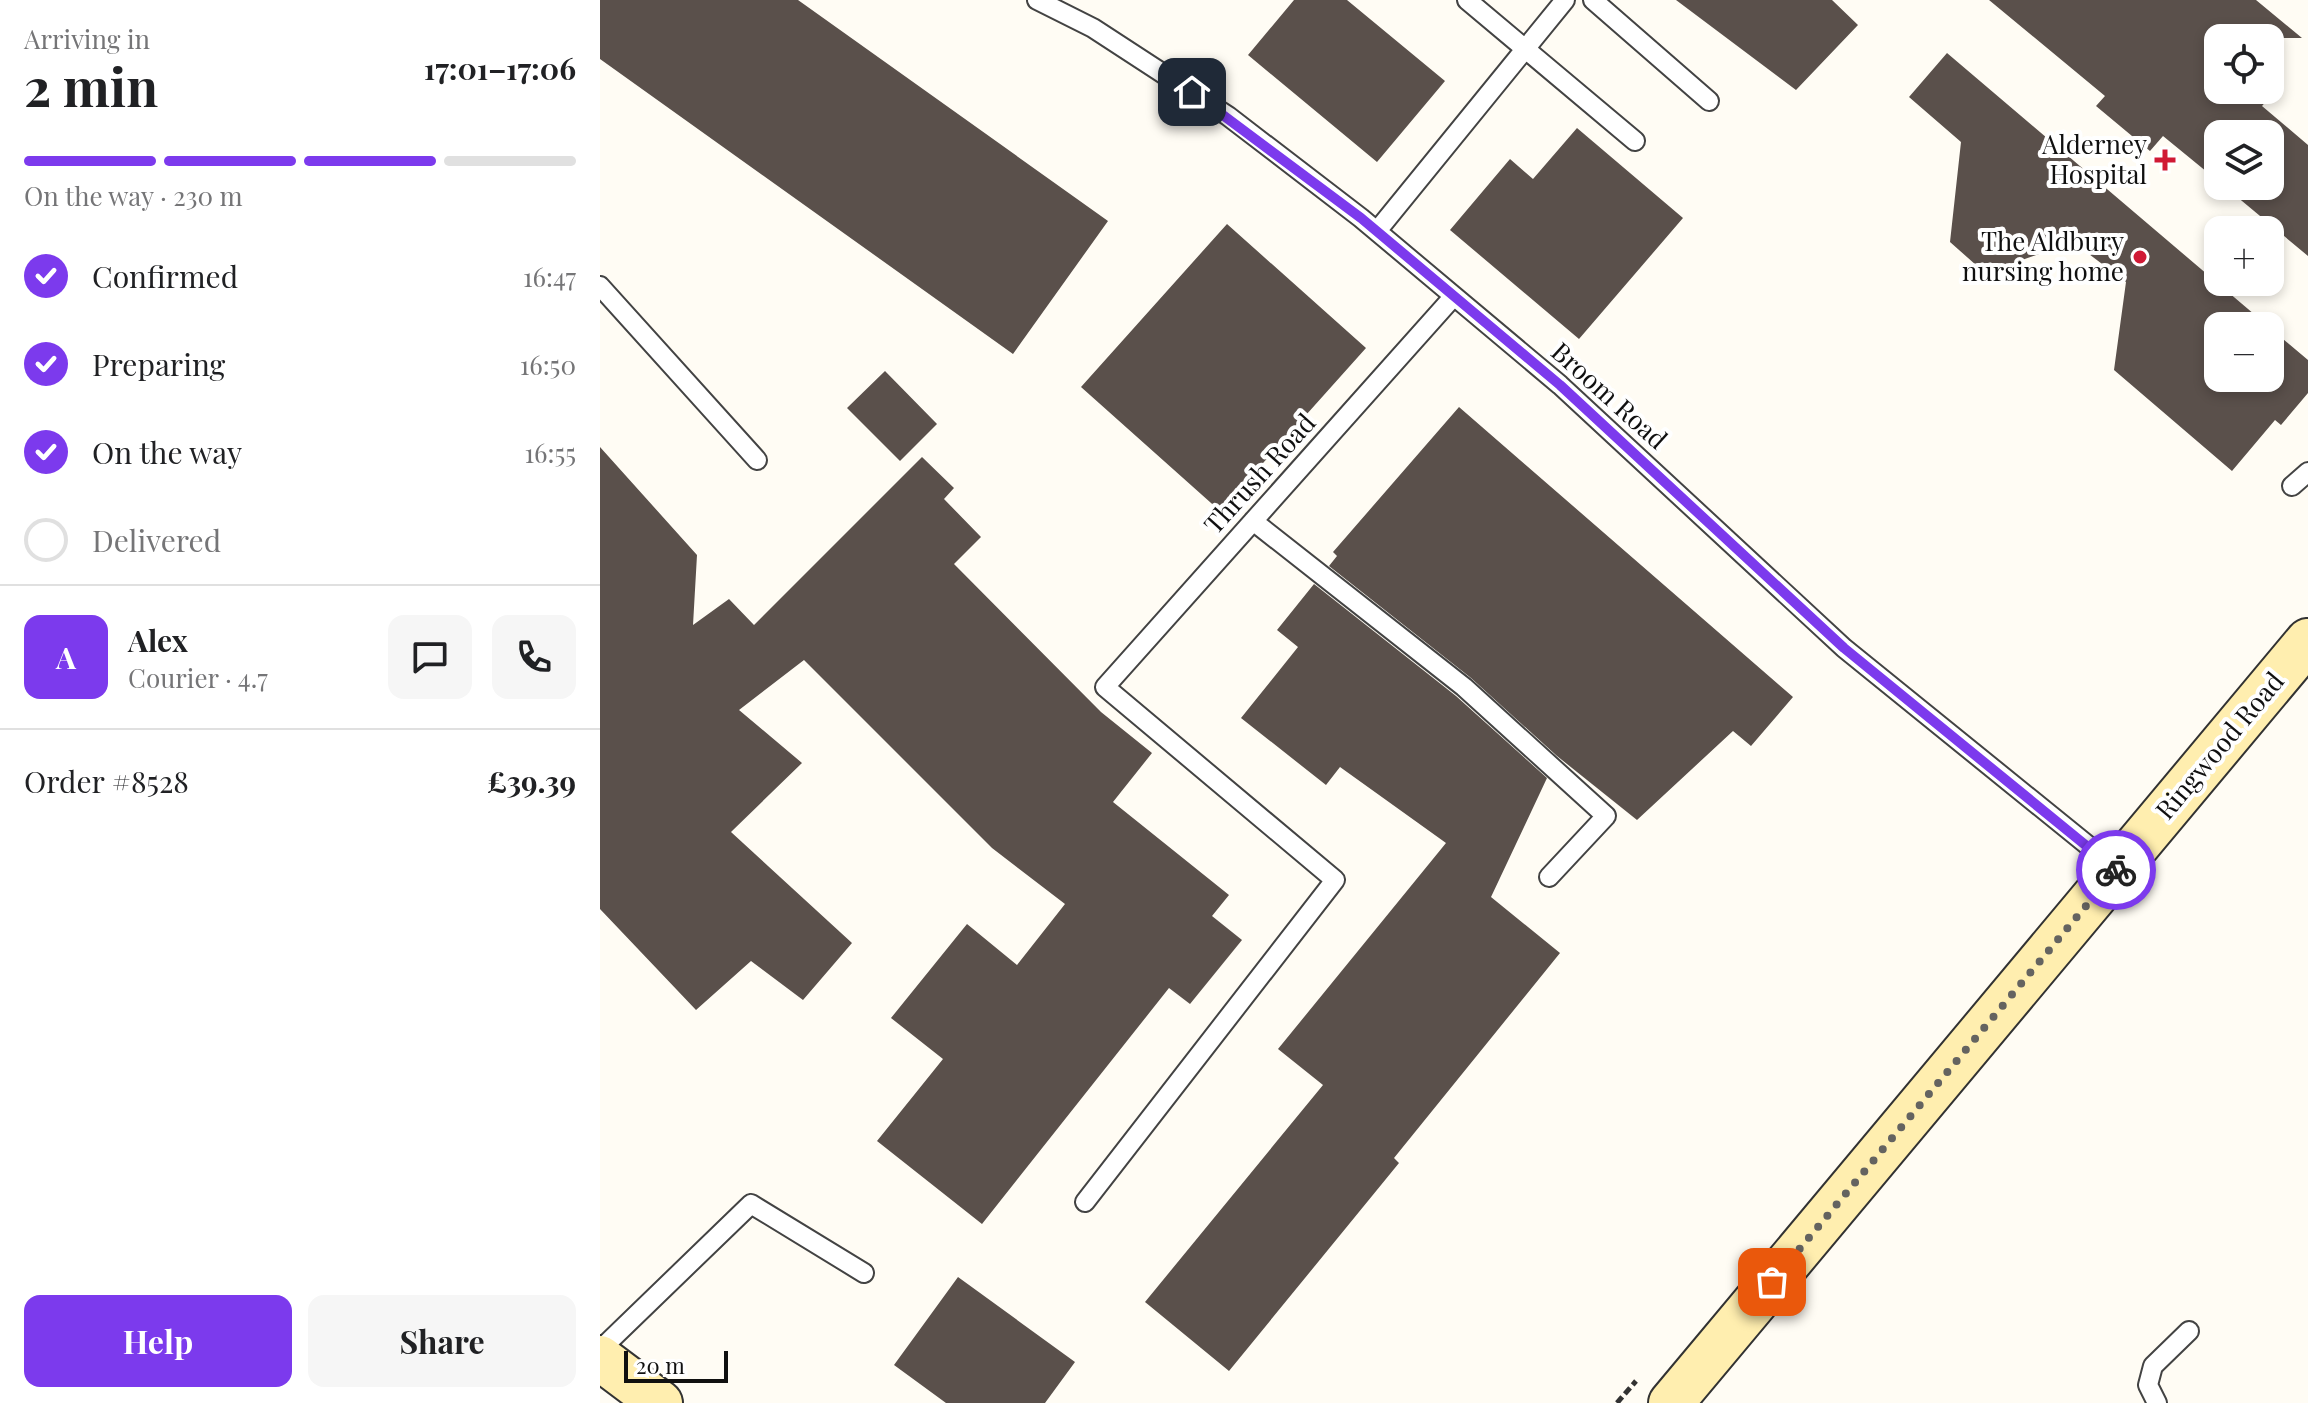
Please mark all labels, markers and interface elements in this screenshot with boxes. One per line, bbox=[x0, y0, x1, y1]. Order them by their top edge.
text: Arriving in bbox=[24, 21, 150, 56]
map controls bbox=[2204, 24, 2284, 392]
button: locate bbox=[2204, 24, 2284, 104]
text: 17:01–17:06 bbox=[424, 48, 576, 88]
text: 2 min bbox=[24, 51, 158, 120]
pin bbox=[1158, 58, 1226, 126]
icon: home bbox=[1170, 70, 1214, 114]
button: layers bbox=[2204, 120, 2284, 200]
place label: Alderney Hospital bbox=[2041, 126, 2147, 191]
marker: Alderney Hospital bbox=[2154, 149, 2176, 171]
text: On the way · 230 m bbox=[24, 178, 243, 213]
button: + bbox=[2204, 216, 2284, 296]
place label: The Aldbury nursing home bbox=[1962, 223, 2124, 288]
marker: The Aldbury nursing home bbox=[2131, 248, 2149, 266]
icon: check bbox=[24, 254, 68, 298]
text: Confirmed bbox=[92, 256, 238, 296]
text: 16:47 bbox=[523, 259, 576, 294]
button: − bbox=[2204, 312, 2284, 392]
street label: Broom Road bbox=[1545, 334, 1675, 456]
icon: check bbox=[24, 342, 68, 386]
text: Preparing bbox=[92, 344, 225, 384]
text: 16:50 bbox=[520, 347, 576, 382]
street label: Thrush Road bbox=[1196, 405, 1322, 541]
icon: check bbox=[24, 430, 68, 474]
text: On the way bbox=[92, 432, 242, 472]
text: 16:55 bbox=[524, 435, 576, 470]
text: Delivered bbox=[92, 520, 221, 560]
button: chat bbox=[388, 615, 472, 699]
button: phone bbox=[492, 615, 576, 699]
text: Alex bbox=[128, 620, 188, 660]
text: A bbox=[56, 637, 76, 677]
text: Courier · 4.7 bbox=[128, 660, 268, 695]
street label: Ringwood Road bbox=[2147, 664, 2291, 826]
text: Order #8528 bbox=[24, 761, 189, 801]
text: £39.39 bbox=[487, 761, 576, 801]
courier bbox=[2076, 830, 2156, 910]
icon: bike bbox=[2094, 848, 2138, 892]
pin bbox=[1738, 1248, 1806, 1316]
icon: bag bbox=[1750, 1260, 1794, 1304]
button: Help bbox=[24, 1295, 292, 1387]
button: Share bbox=[308, 1295, 576, 1387]
scale bar bbox=[624, 1347, 728, 1383]
text: 20 m bbox=[636, 1350, 685, 1380]

